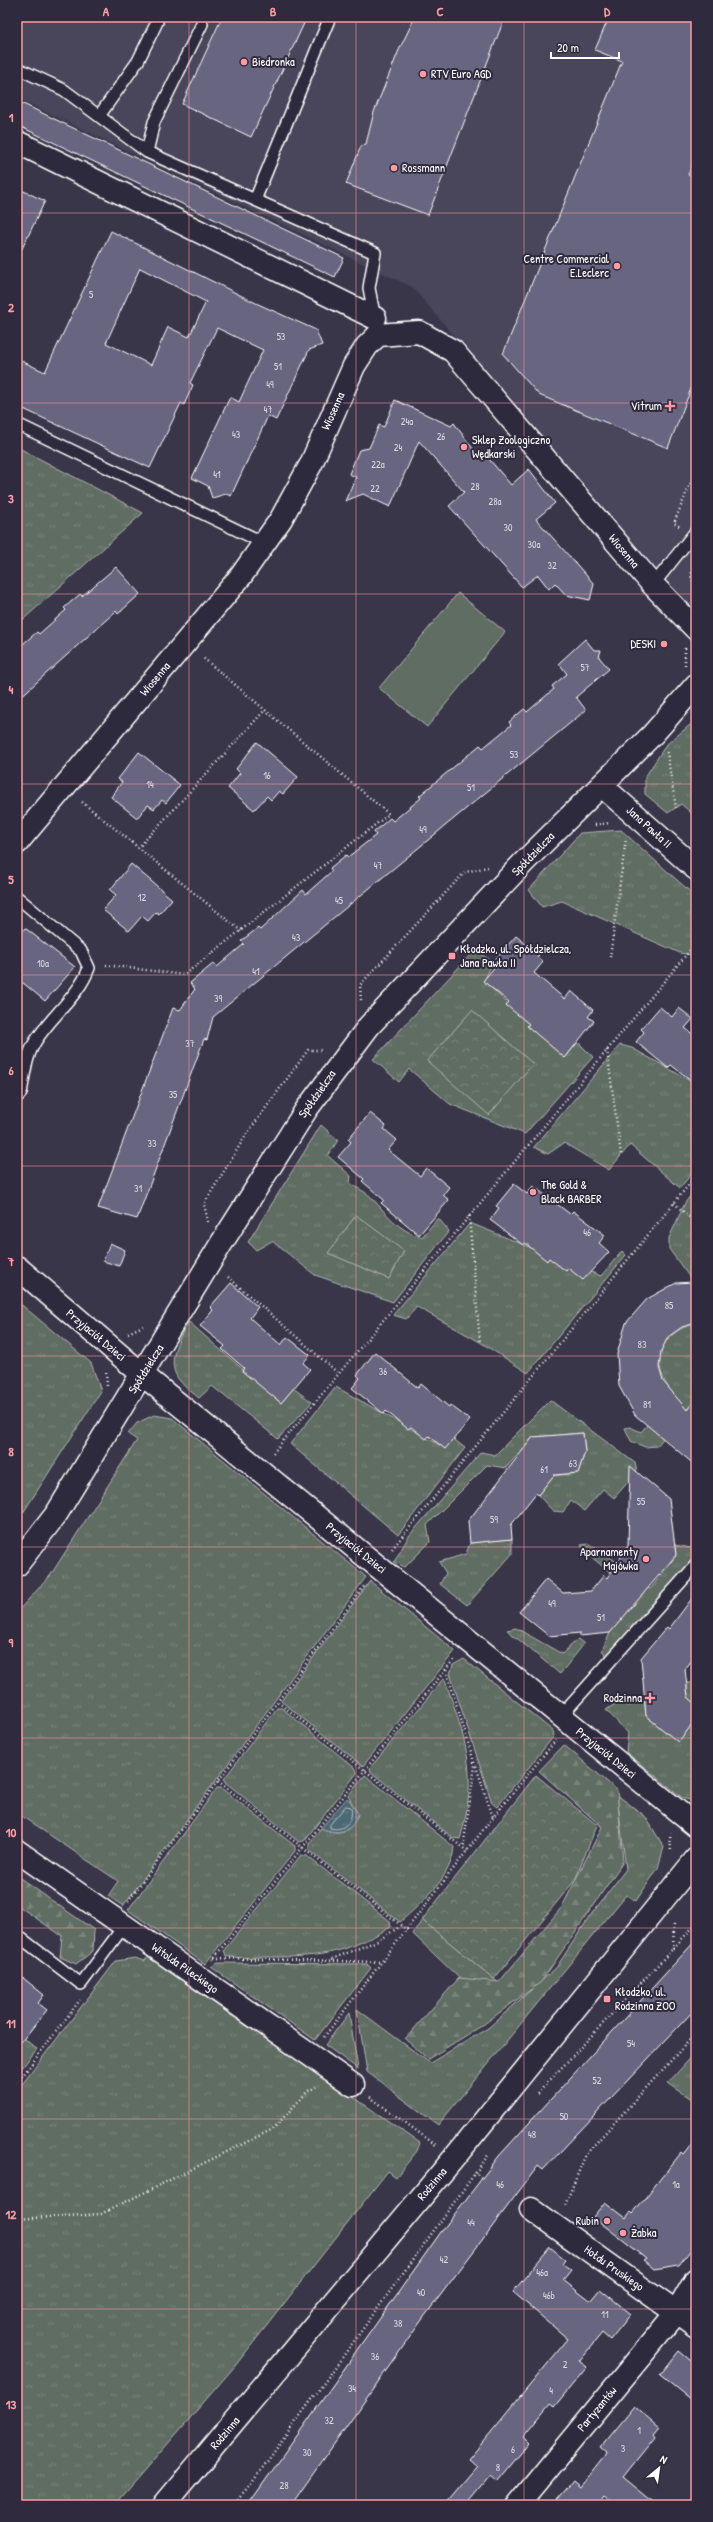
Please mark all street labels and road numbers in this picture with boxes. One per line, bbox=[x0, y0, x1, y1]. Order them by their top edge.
street label: Wiosenna bbox=[317, 389, 349, 432]
street label: Wiosenna bbox=[605, 530, 644, 572]
street label: Wiosenna bbox=[135, 658, 174, 699]
street label: Jana Pawła II bbox=[623, 802, 676, 852]
street label: Spółdzielcza bbox=[507, 828, 558, 879]
street label: Spółdzielcza bbox=[294, 1066, 339, 1121]
street label: Przyjaciół Dzieci bbox=[63, 1305, 130, 1365]
street label: Spółdzielcza bbox=[124, 1341, 168, 1397]
street label: Przyjaciół Dzieci bbox=[322, 1518, 390, 1577]
street label: Przyjaciół Dzieci bbox=[572, 1723, 640, 1782]
street label: Witolda Pileckiego bbox=[148, 1938, 222, 1997]
street label: Rodzinna bbox=[413, 2163, 451, 2204]
street label: Hołdu Pruskiego bbox=[581, 2241, 648, 2295]
street label: Partyzantów bbox=[573, 2382, 621, 2435]
street label: Rodzinna bbox=[206, 2412, 244, 2453]

